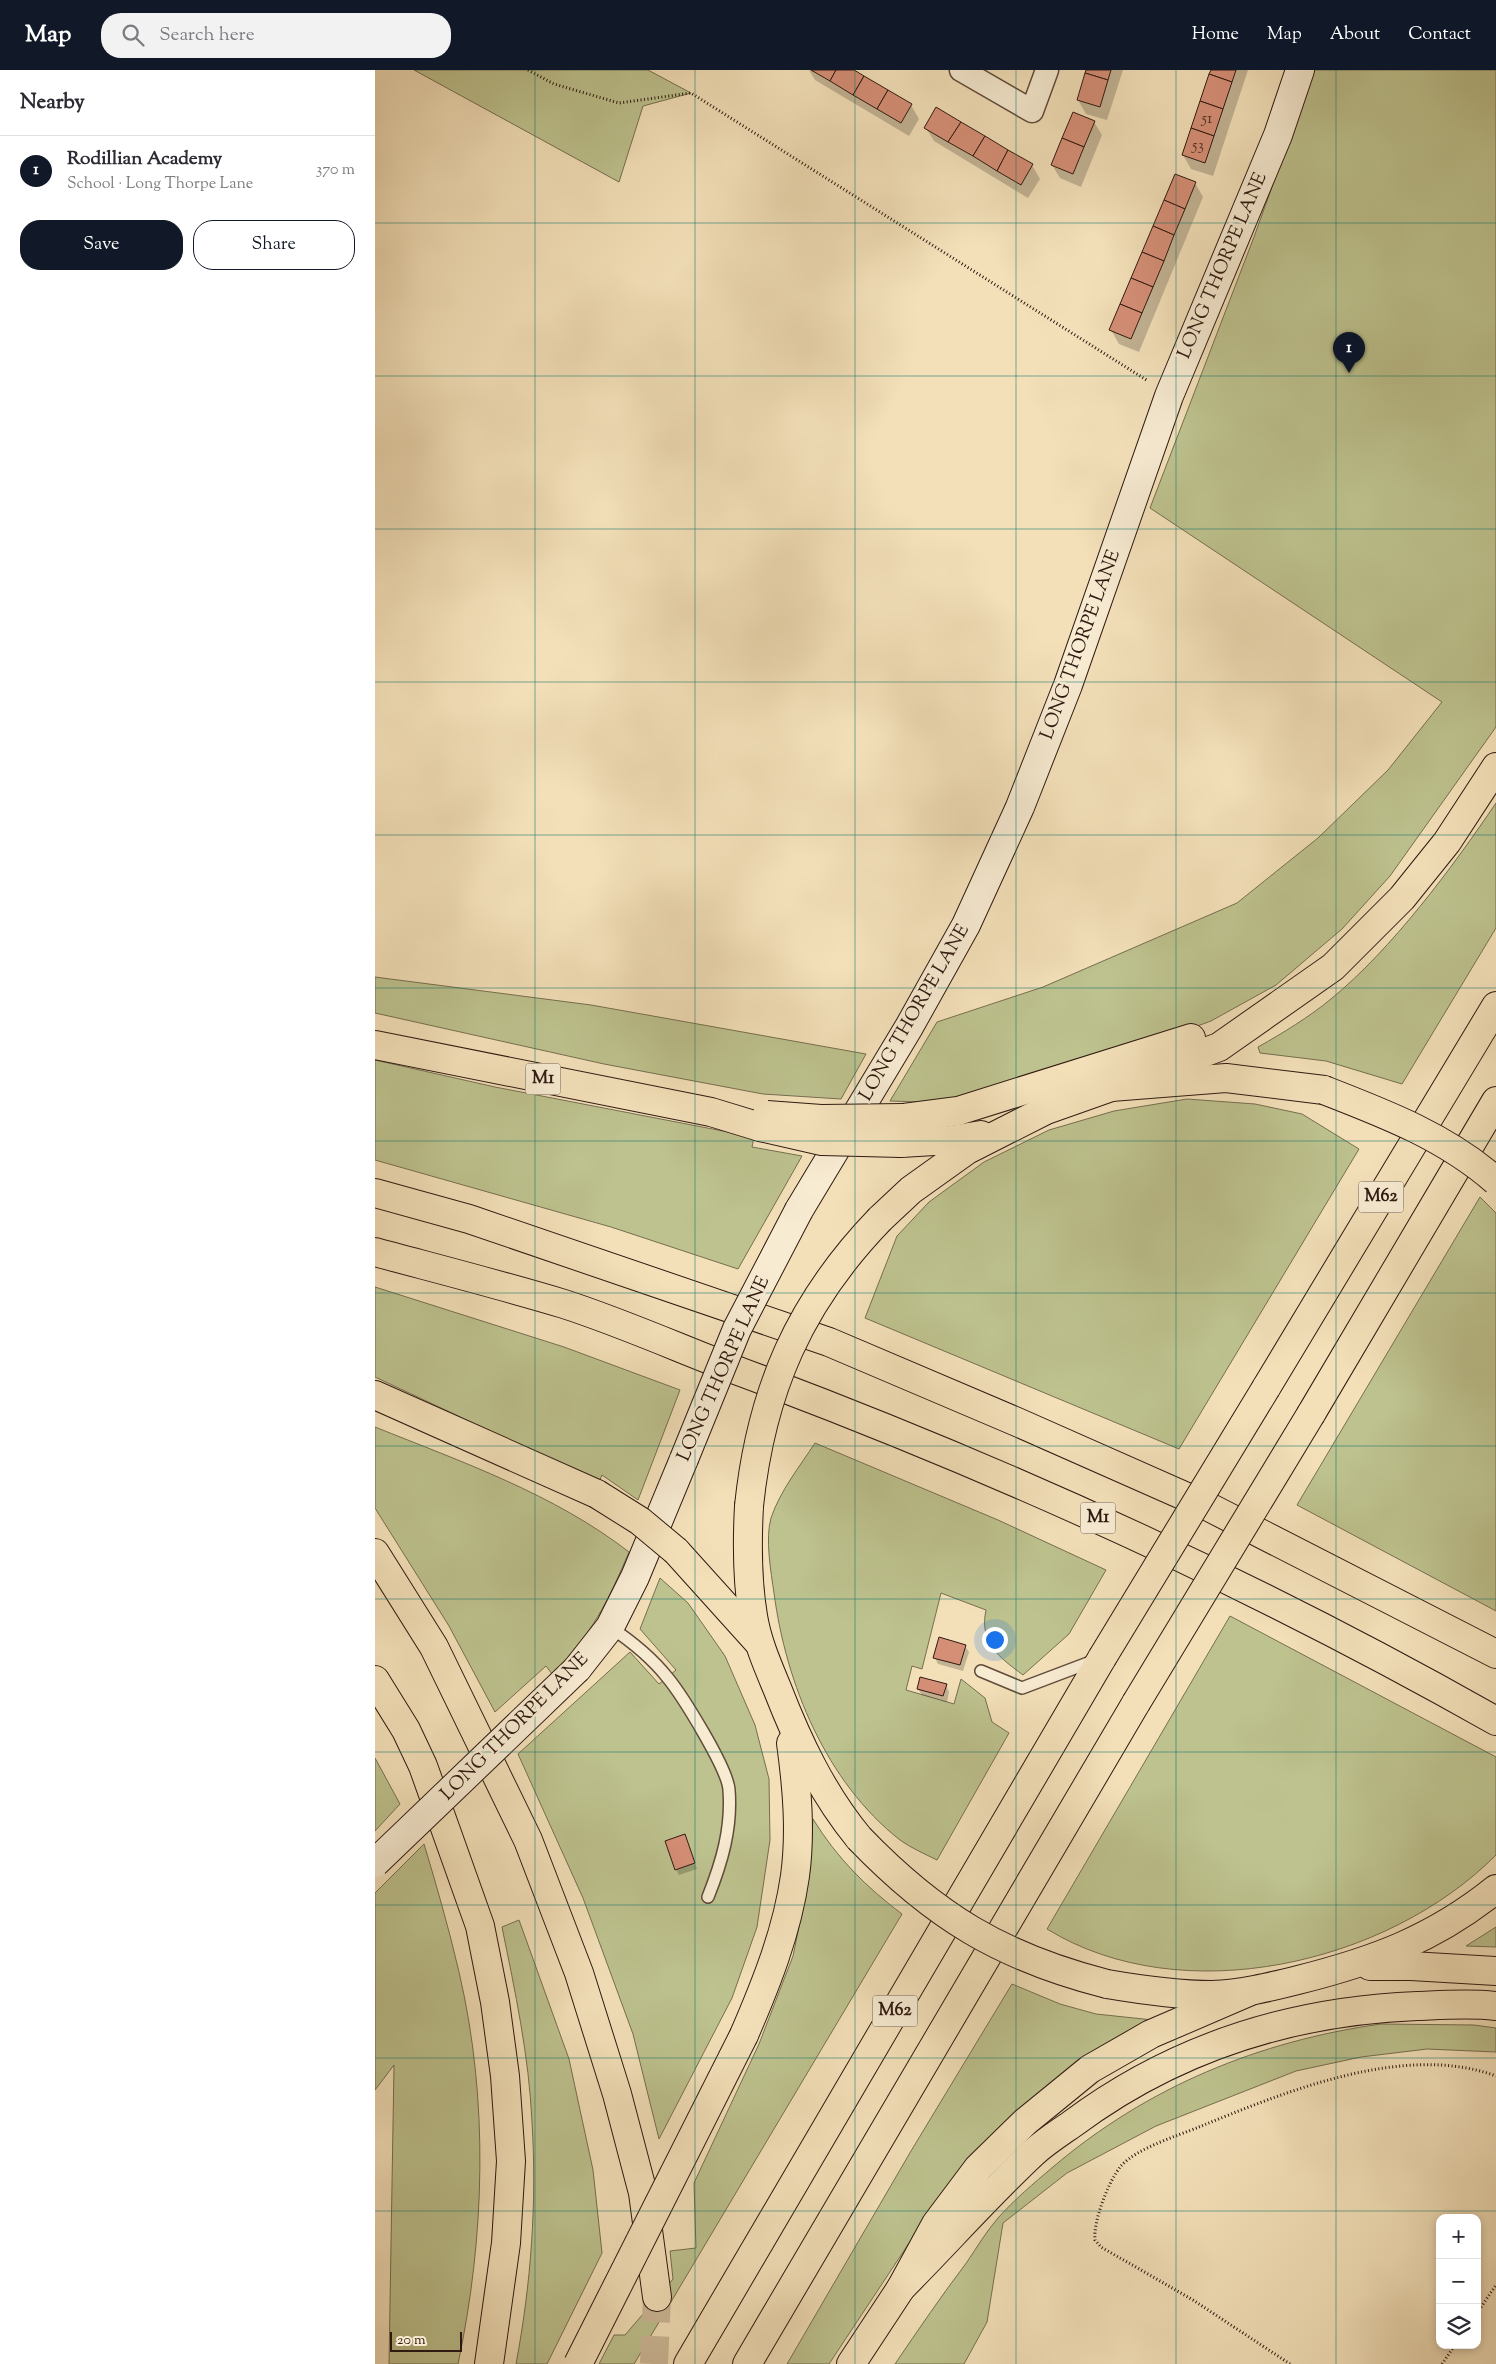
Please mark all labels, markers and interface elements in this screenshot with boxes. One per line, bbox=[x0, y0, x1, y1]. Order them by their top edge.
search box bbox=[101, 13, 451, 58]
text: Map bbox=[25, 18, 71, 52]
icon: search bbox=[119, 21, 147, 49]
text: Search here bbox=[159, 22, 255, 49]
text: Home bbox=[1192, 22, 1239, 48]
text: Map bbox=[1267, 22, 1302, 48]
text: About bbox=[1330, 22, 1380, 48]
text: Contact bbox=[1408, 22, 1471, 48]
text: Nearby bbox=[20, 88, 85, 118]
house number: 51 bbox=[1201, 108, 1213, 131]
house number: 53 bbox=[1191, 135, 1204, 158]
text: Rodillian Academy bbox=[67, 146, 222, 173]
text: 1 bbox=[33, 159, 39, 182]
text: 370 m bbox=[316, 159, 355, 182]
street label: LONG THORPE LANE bbox=[1171, 168, 1275, 363]
text: School · Long Thorpe Lane bbox=[67, 173, 253, 196]
button: Save bbox=[20, 220, 183, 270]
button: Share bbox=[193, 220, 355, 270]
pin: 1 bbox=[1333, 332, 1365, 373]
street label: LONG THORPE LANE bbox=[1034, 546, 1128, 744]
street label: LONG THORPE LANE bbox=[853, 919, 977, 1106]
road number: M1 bbox=[525, 1064, 561, 1094]
road number: M62 bbox=[1359, 1182, 1403, 1212]
street label: LONG THORPE LANE bbox=[671, 1272, 777, 1466]
road number: M1 bbox=[1081, 1502, 1115, 1534]
your location bbox=[982, 1627, 1008, 1653]
street label: LONG THORPE LANE bbox=[435, 1646, 596, 1807]
road number: M62 bbox=[873, 1995, 917, 2026]
map controls bbox=[1436, 2214, 1481, 2349]
button: + bbox=[1436, 2214, 1481, 2259]
button: − bbox=[1436, 2259, 1481, 2304]
button: layers bbox=[1436, 2304, 1481, 2349]
scale bar bbox=[390, 2329, 463, 2352]
text: 20 m bbox=[397, 2331, 426, 2351]

